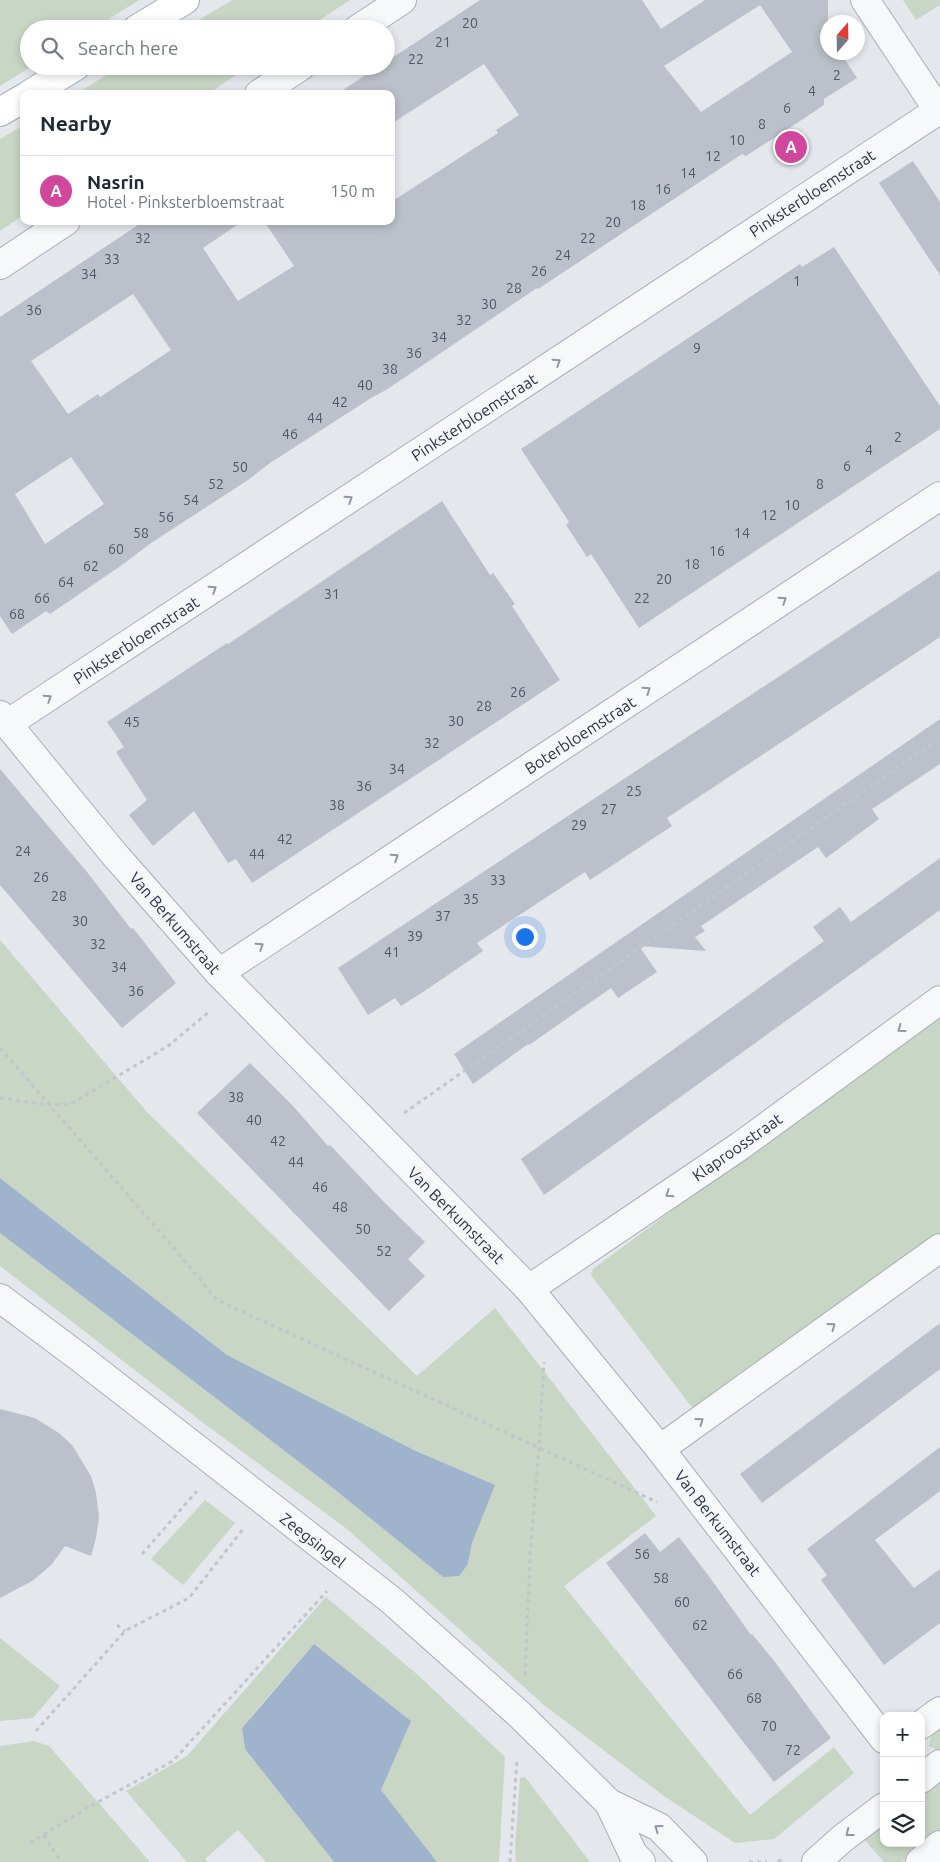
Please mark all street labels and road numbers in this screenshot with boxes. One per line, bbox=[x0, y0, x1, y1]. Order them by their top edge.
street label: Pinksterbloemstraat bbox=[746, 145, 879, 240]
street label: Pinksterbloemstraat bbox=[408, 369, 541, 464]
street label: Pinksterbloemstraat bbox=[70, 592, 203, 687]
street label: Boterbloemstraat bbox=[521, 692, 639, 777]
street label: Van Berkumstraat bbox=[126, 868, 225, 978]
street label: Klaproosstraat bbox=[689, 1109, 786, 1185]
street label: Van Berkumstraat bbox=[404, 1163, 508, 1267]
street label: Van Berkumstraat bbox=[671, 1467, 765, 1580]
street label: Zeegsingel bbox=[277, 1509, 349, 1571]

